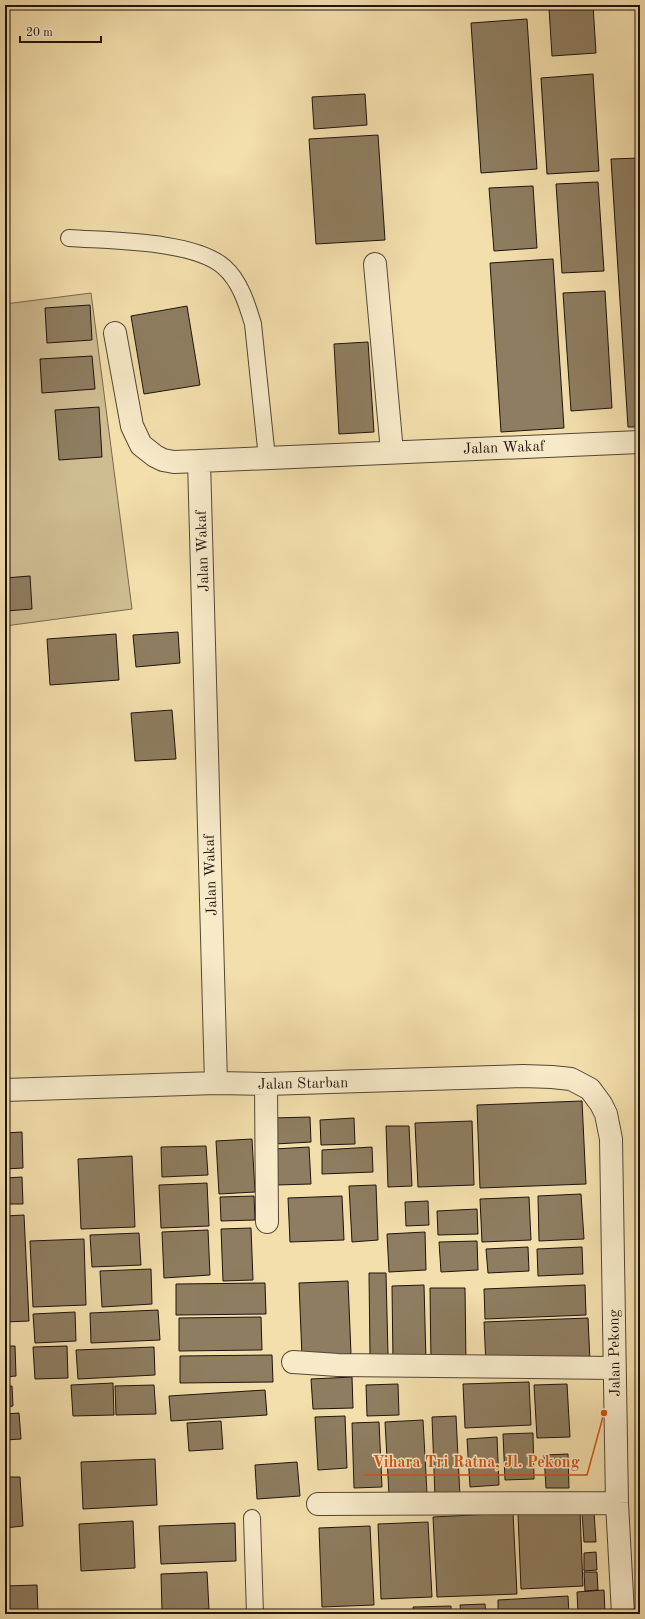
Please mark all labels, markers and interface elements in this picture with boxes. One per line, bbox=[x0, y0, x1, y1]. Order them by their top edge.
scale bar bbox=[20, 18, 101, 44]
text: 20 m bbox=[26, 27, 53, 39]
street label: Jalan Wakaf bbox=[463, 440, 546, 457]
street label: Jalan Wakaf bbox=[195, 509, 212, 592]
street label: Jalan Wakaf bbox=[203, 833, 220, 916]
street label: Jalan Starban bbox=[258, 1076, 348, 1093]
street label: Jalan Pekong bbox=[607, 1309, 624, 1397]
callout: Vihara Tri Ratna, Jl. Pekong bbox=[364, 1447, 587, 1475]
text: Vihara Tri Ratna, Jl. Pekong bbox=[372, 1455, 580, 1471]

